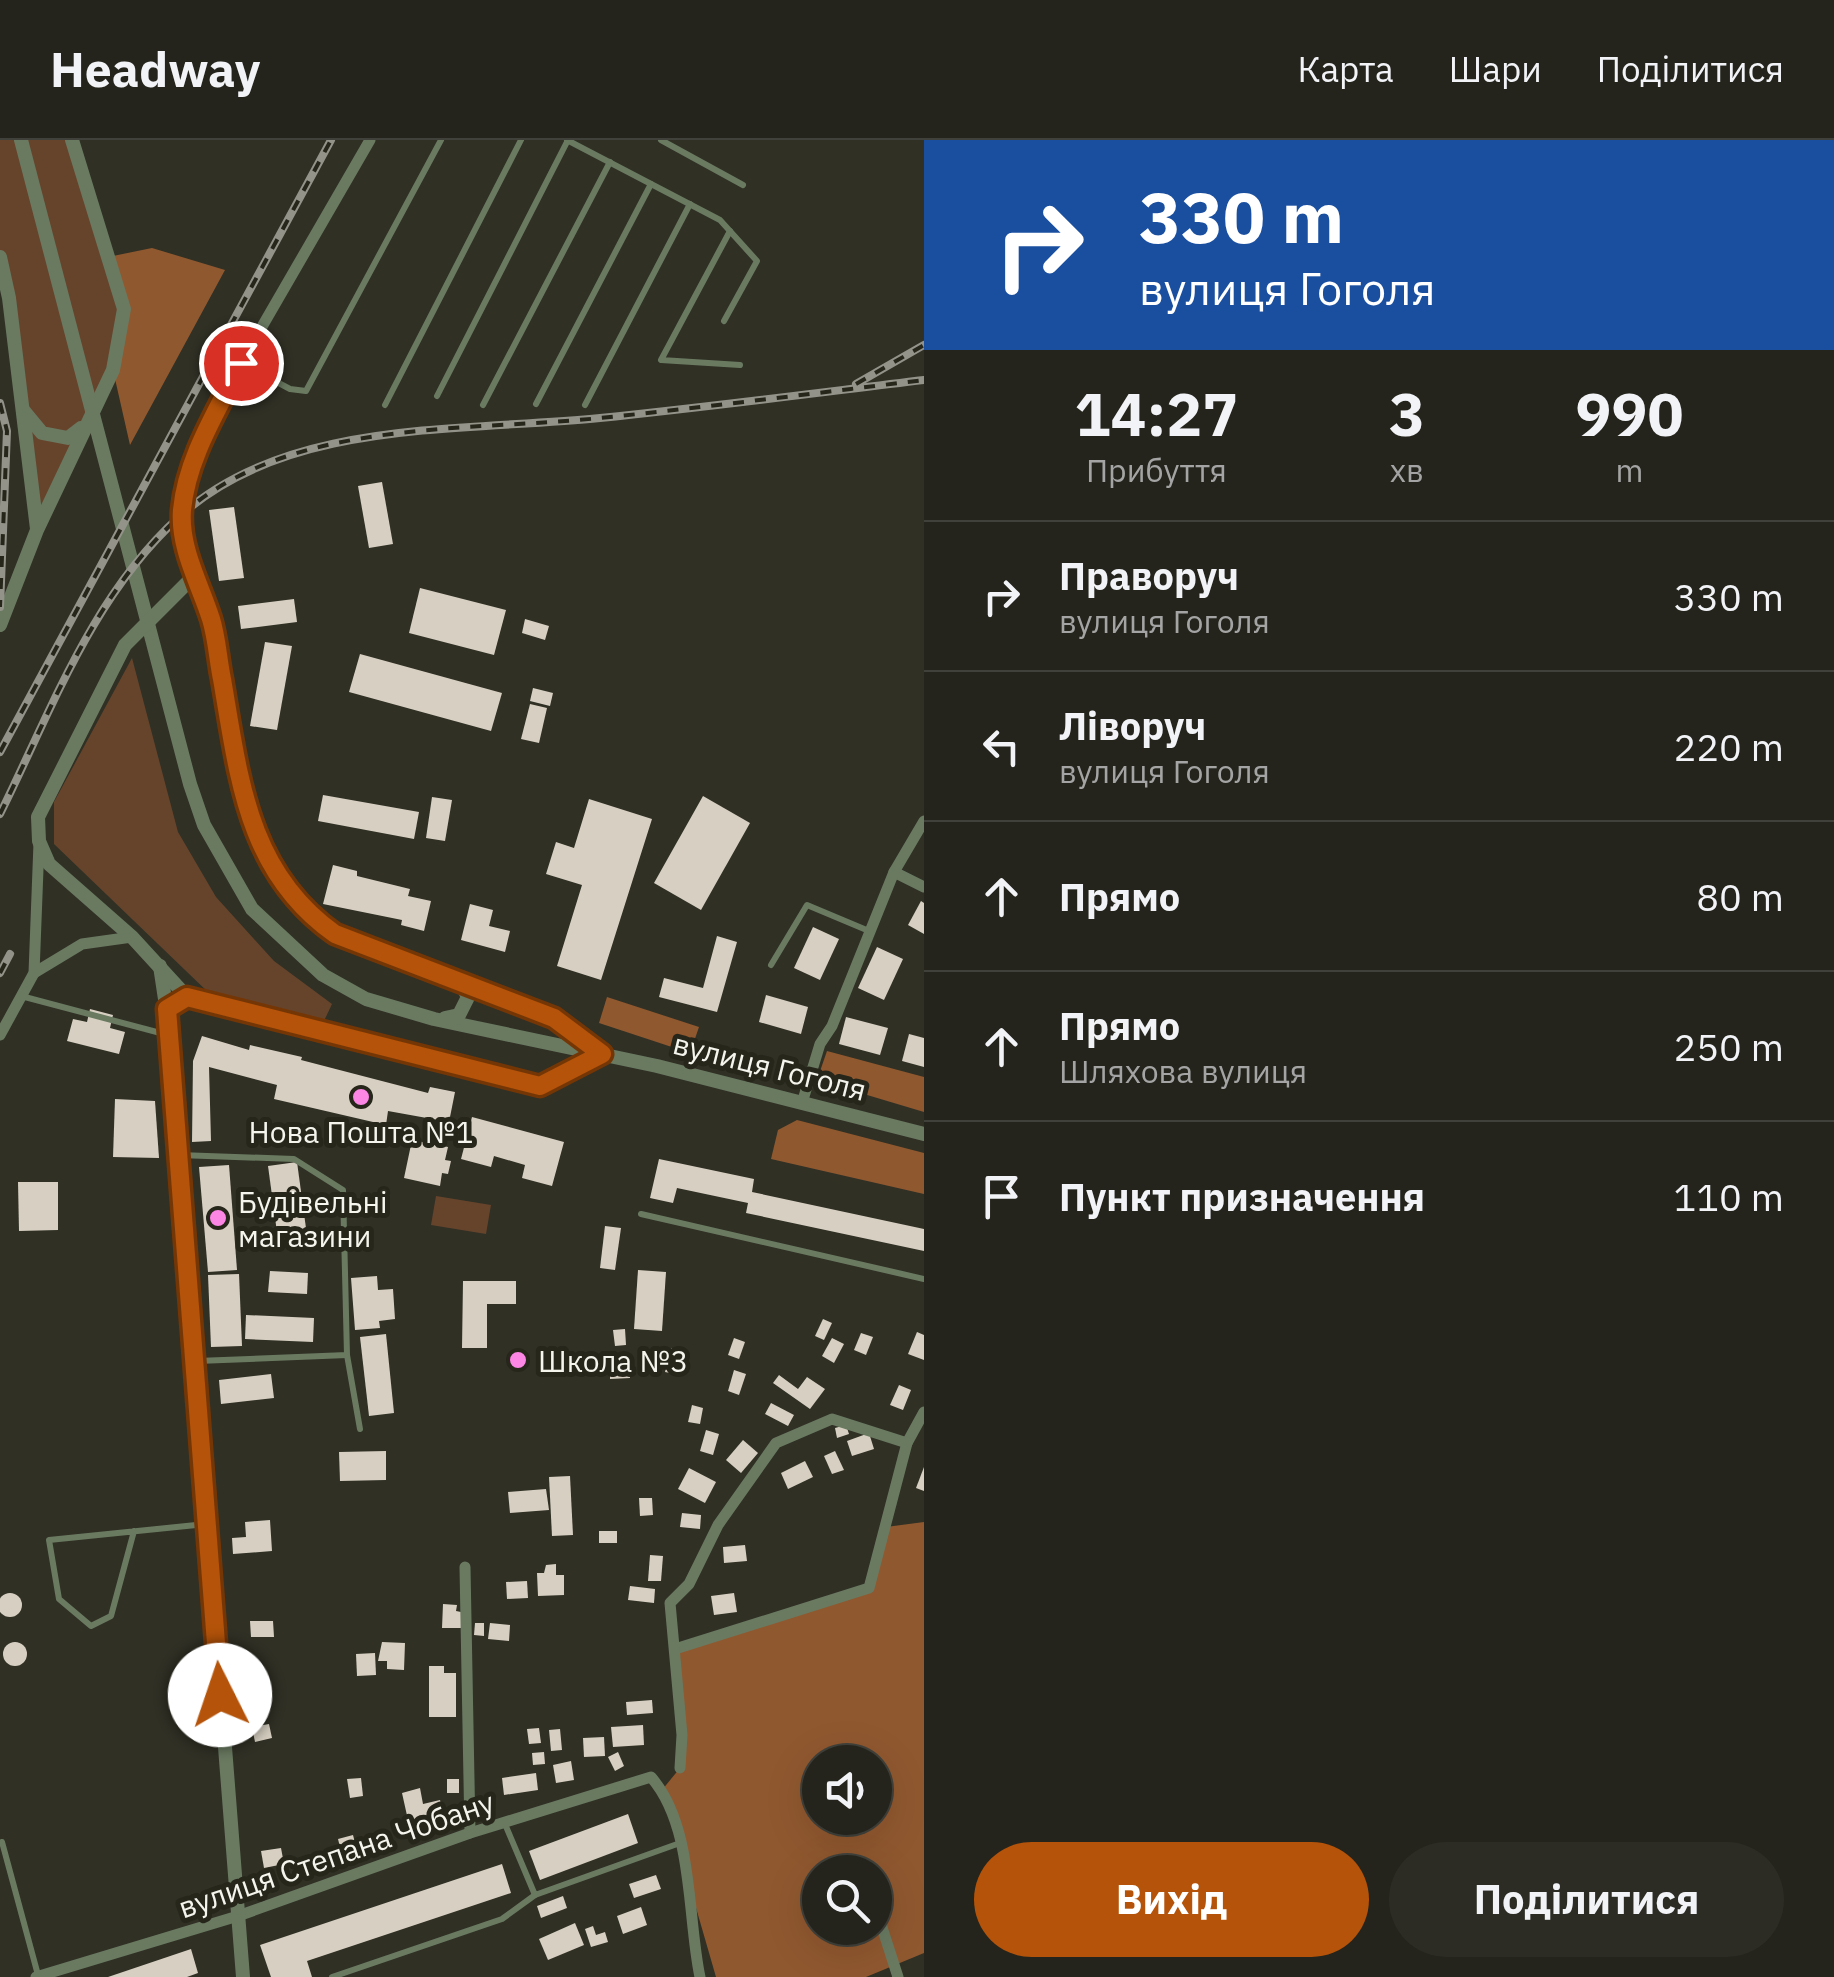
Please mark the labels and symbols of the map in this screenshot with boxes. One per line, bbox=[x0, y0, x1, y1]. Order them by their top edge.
pin bbox=[199, 321, 284, 406]
street label: вулиця Гоголя bbox=[669, 1023, 871, 1109]
marker: Нова Пошта №1 bbox=[350, 1086, 372, 1108]
place label: Нова Пошта №1 bbox=[249, 1112, 473, 1151]
place label: Будівельні магазини bbox=[238, 1182, 388, 1255]
marker: Будівельні магазини bbox=[207, 1207, 229, 1229]
place label: Школа №3 bbox=[538, 1341, 688, 1380]
marker: Школа №3 bbox=[507, 1349, 529, 1371]
position arrow bbox=[168, 1643, 272, 1747]
street label: вулиця Степана Чобану bbox=[173, 1782, 499, 1926]

